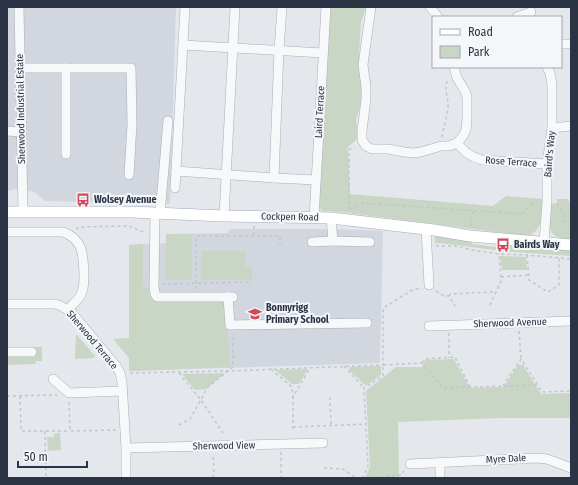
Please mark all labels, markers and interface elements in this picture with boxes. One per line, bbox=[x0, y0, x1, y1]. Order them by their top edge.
legend bbox=[432, 16, 562, 68]
text: Road bbox=[468, 25, 493, 39]
text: Park bbox=[468, 45, 490, 59]
street label: Sherwood Industrial Estate bbox=[14, 54, 28, 164]
street label: Laird Terrace bbox=[313, 86, 327, 138]
street label: Baird's Way bbox=[542, 130, 558, 178]
street label: Rose Terrace bbox=[485, 154, 537, 170]
bus stop icon: Wolsey Avenue bbox=[75, 192, 91, 208]
place label: Wolsey Avenue bbox=[94, 194, 157, 206]
street label: Cockpen Road bbox=[261, 210, 319, 224]
bus stop icon: Bairds Way bbox=[495, 237, 511, 253]
place label: Bairds Way bbox=[514, 239, 560, 251]
place label: Bonnyrigg Primary School bbox=[266, 302, 329, 326]
school or university icon: Bonnyrigg Primary School bbox=[247, 306, 263, 322]
street label: Sherwood Terrace bbox=[64, 308, 120, 372]
street label: Sherwood Avenue bbox=[473, 316, 547, 330]
street label: Sherwood View bbox=[193, 439, 256, 453]
scale bar bbox=[18, 443, 87, 469]
text: 50 m bbox=[24, 450, 48, 464]
street label: Myre Dale bbox=[486, 452, 526, 466]

